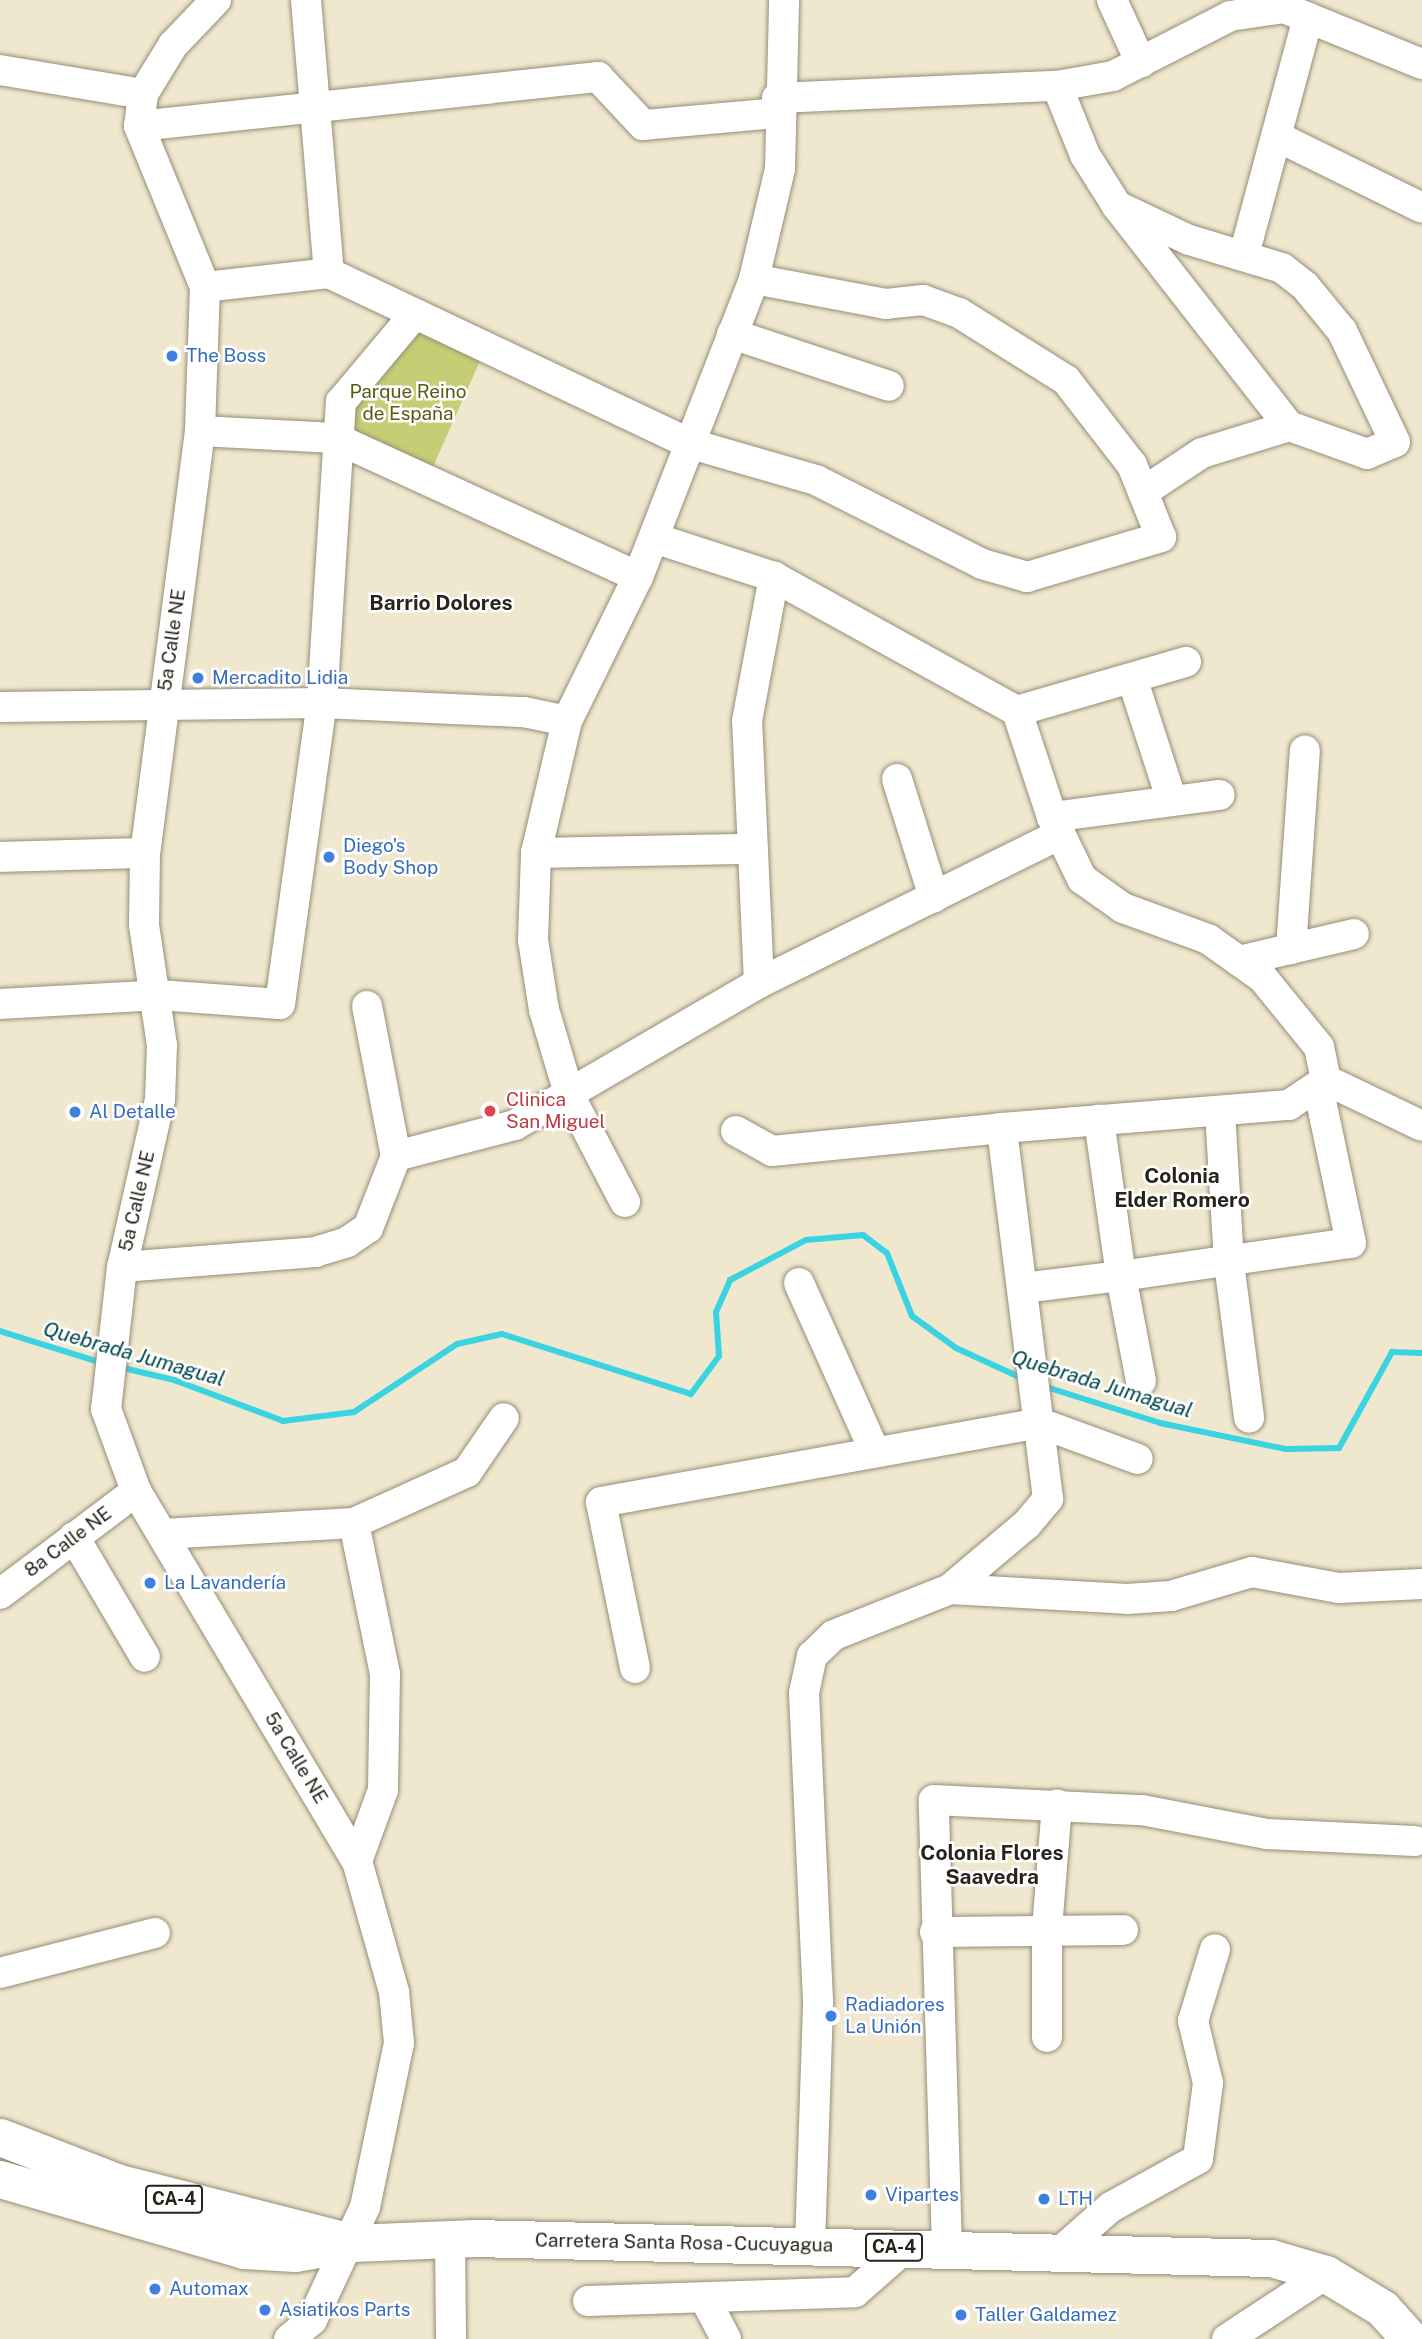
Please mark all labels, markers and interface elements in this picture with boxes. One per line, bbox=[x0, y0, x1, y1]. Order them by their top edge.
place label: The Boss bbox=[186, 345, 266, 367]
marker: The Boss bbox=[164, 348, 180, 364]
park label: Parque Reino de España bbox=[349, 381, 467, 425]
street label: 5a Calle NE bbox=[154, 587, 190, 693]
district label: Barrio Dolores bbox=[369, 590, 513, 616]
place label: Mercadito Lidia bbox=[212, 667, 348, 689]
marker: Mercadito Lidia bbox=[190, 670, 206, 686]
place label: Diego's Body Shop bbox=[343, 835, 438, 879]
marker: Diego's Body Shop bbox=[321, 849, 337, 865]
place label: Clinica San Miguel bbox=[506, 1089, 605, 1133]
place label: Al Detalle bbox=[89, 1101, 176, 1123]
marker: Clinica San Miguel bbox=[480, 1101, 500, 1121]
marker: Al Detalle bbox=[67, 1104, 83, 1120]
street label: 5a Calle NE bbox=[114, 1148, 160, 1254]
district label: Colonia Elder Romero bbox=[1114, 1163, 1250, 1213]
water label: Quebrada Jumagual bbox=[40, 1316, 228, 1392]
water label: Quebrada Jumagual bbox=[1009, 1345, 1195, 1423]
street label: 8a Calle NE bbox=[20, 1502, 116, 1582]
place label: La Lavandería bbox=[164, 1572, 286, 1594]
marker: La Lavandería bbox=[142, 1575, 158, 1591]
street label: 5a Calle NE bbox=[260, 1708, 332, 1808]
district label: Colonia Flores Saavedra bbox=[920, 1840, 1064, 1890]
place label: Radiadores La Unión bbox=[845, 1994, 945, 2038]
marker: Radiadores La Unión bbox=[823, 2008, 839, 2024]
place label: Vipartes bbox=[885, 2184, 959, 2206]
road number: CA-4 bbox=[144, 2185, 204, 2214]
marker: Vipartes bbox=[863, 2187, 879, 2203]
place label: LTH bbox=[1058, 2188, 1093, 2210]
marker: LTH bbox=[1036, 2191, 1052, 2207]
street label: Carretera Santa Rosa - Cucuyagua bbox=[532, 2229, 836, 2257]
road number: CA-4 bbox=[864, 2232, 924, 2262]
place label: Automax bbox=[169, 2278, 249, 2300]
marker: Automax bbox=[147, 2281, 163, 2297]
place label: Asiatikos Parts bbox=[279, 2299, 411, 2321]
marker: Asiatikos Parts bbox=[257, 2302, 273, 2318]
place label: Taller Galdamez bbox=[975, 2304, 1117, 2326]
marker: Taller Galdamez bbox=[953, 2307, 969, 2323]

